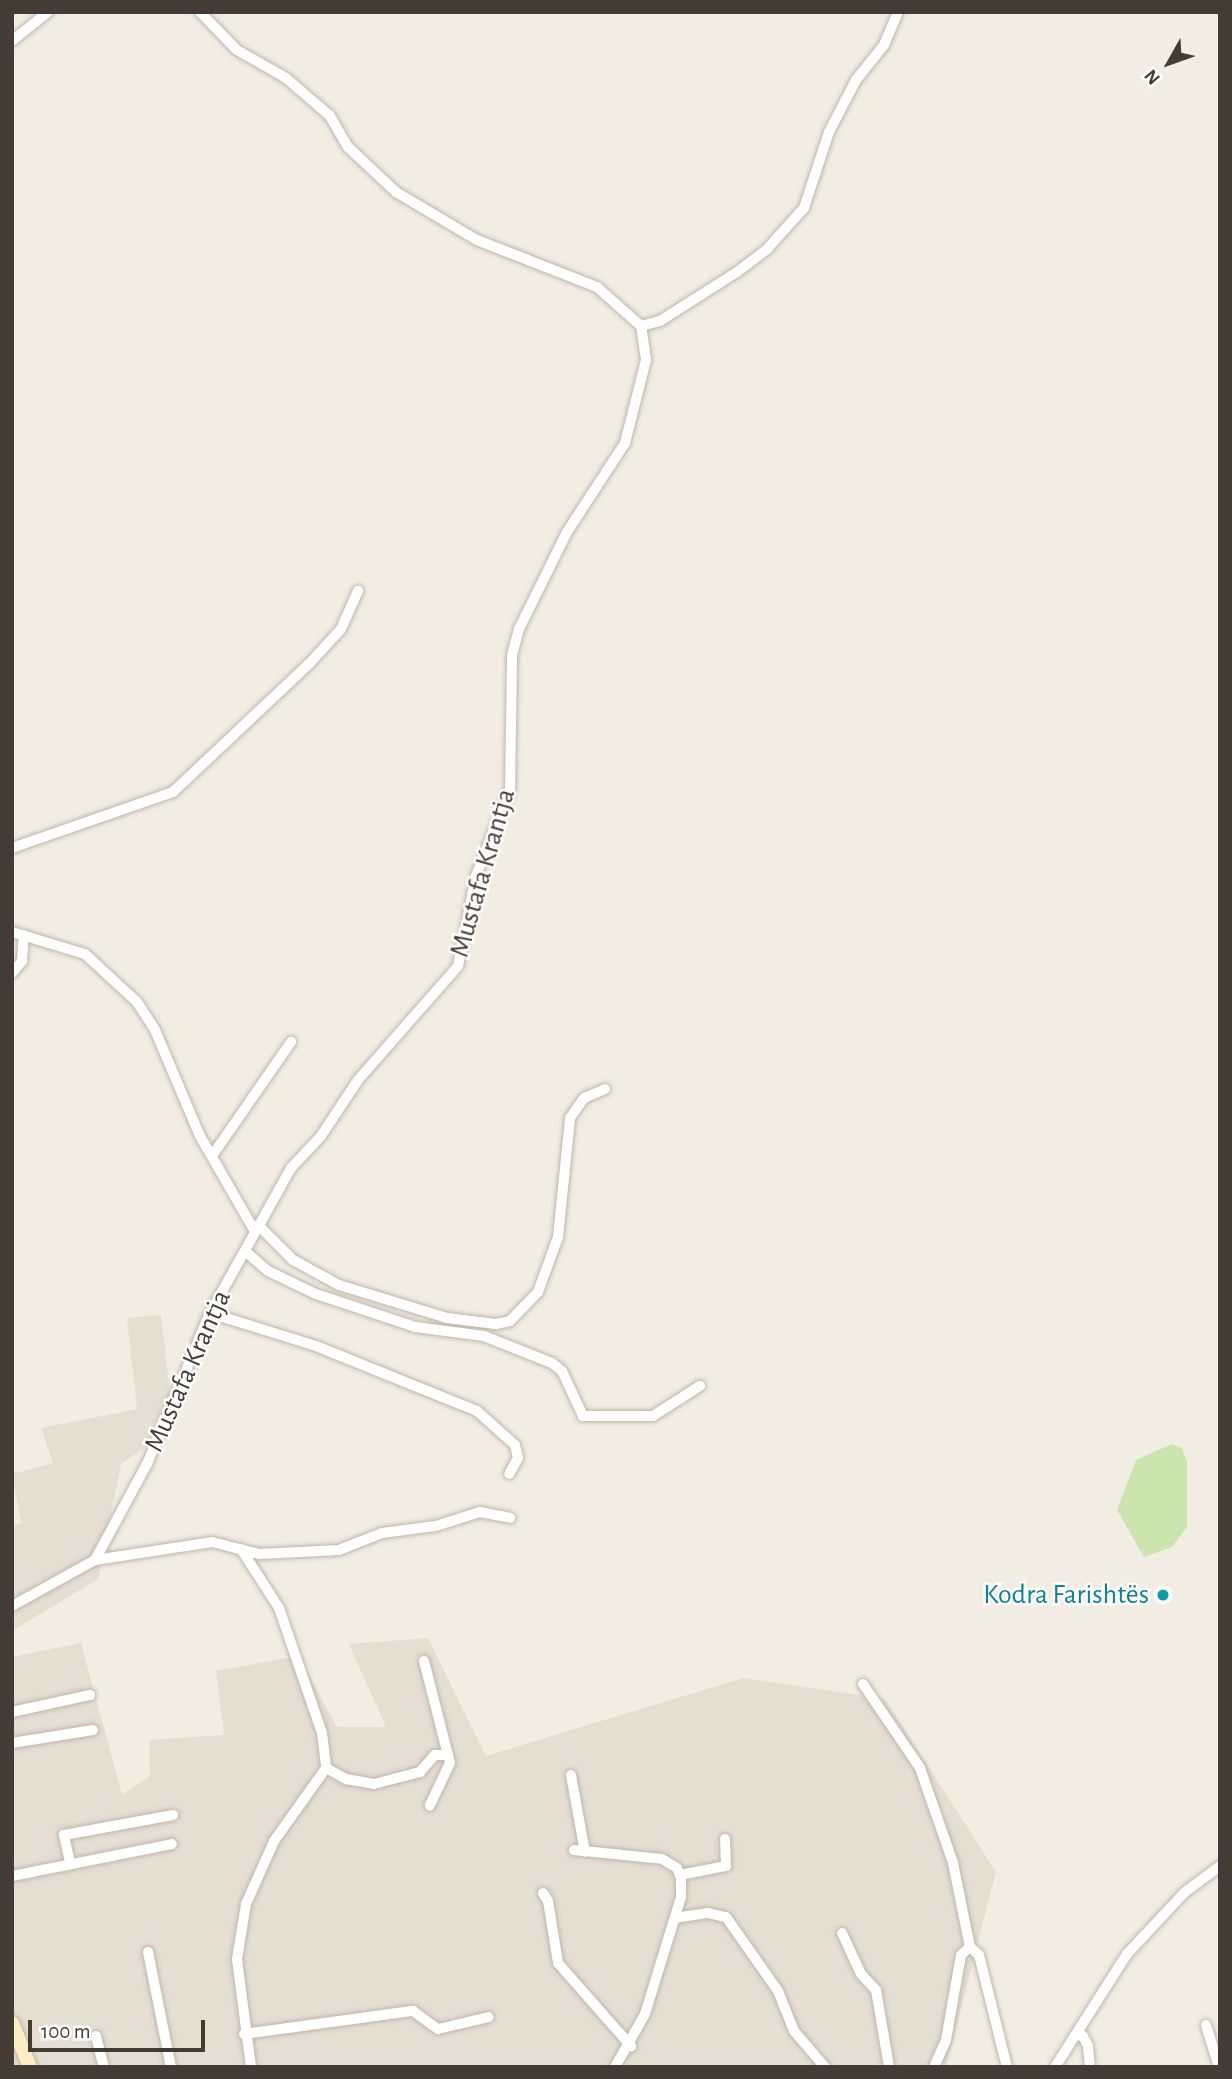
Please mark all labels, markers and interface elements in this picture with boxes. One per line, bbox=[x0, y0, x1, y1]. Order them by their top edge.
north arrow bbox=[1134, 28, 1204, 98]
text: N bbox=[1141, 66, 1164, 88]
street label: Mustafa Krantja bbox=[443, 785, 523, 961]
street label: Mustafa Krantja bbox=[137, 1285, 239, 1457]
place label: Kodra Farishtës bbox=[983, 1578, 1149, 1612]
marker: Kodra Farishtës bbox=[1155, 1587, 1171, 1603]
scale bar bbox=[32, 2006, 208, 2050]
text: 100 m bbox=[41, 2021, 91, 2042]

